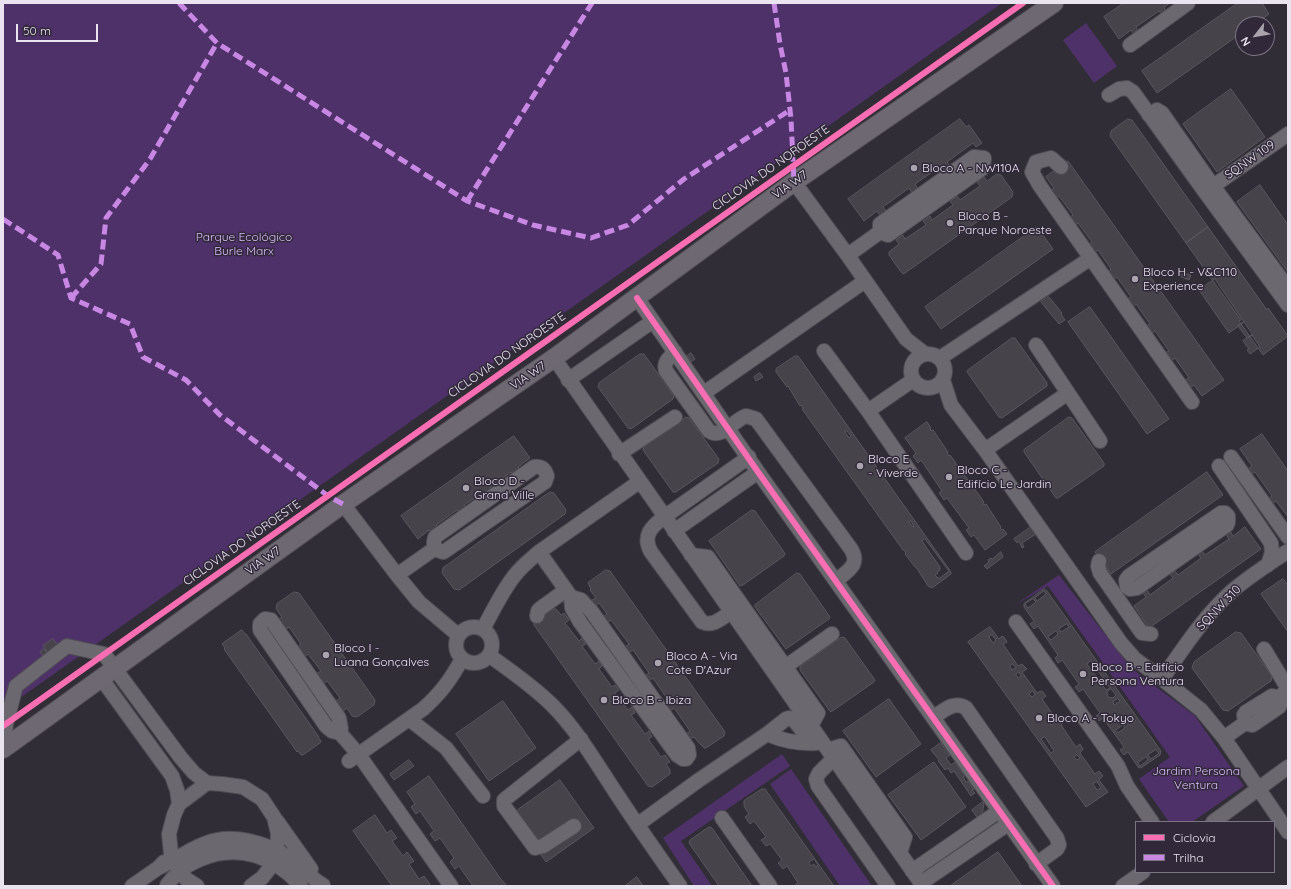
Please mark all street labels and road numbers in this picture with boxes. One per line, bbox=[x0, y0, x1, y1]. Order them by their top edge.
street label: CICLOVIA DO NOROESTE bbox=[710, 122, 832, 214]
street label: SQNW 109 bbox=[1222, 137, 1278, 183]
street label: VIA W7 bbox=[770, 168, 810, 202]
street label: CICLOVIA DO NOROESTE bbox=[446, 309, 568, 401]
street label: VIA W7 bbox=[507, 359, 549, 393]
street label: CICLOVIA DO NOROESTE bbox=[181, 497, 303, 589]
street label: VIA W7 bbox=[243, 544, 283, 578]
street label: SQNW 310 bbox=[1194, 582, 1244, 634]

